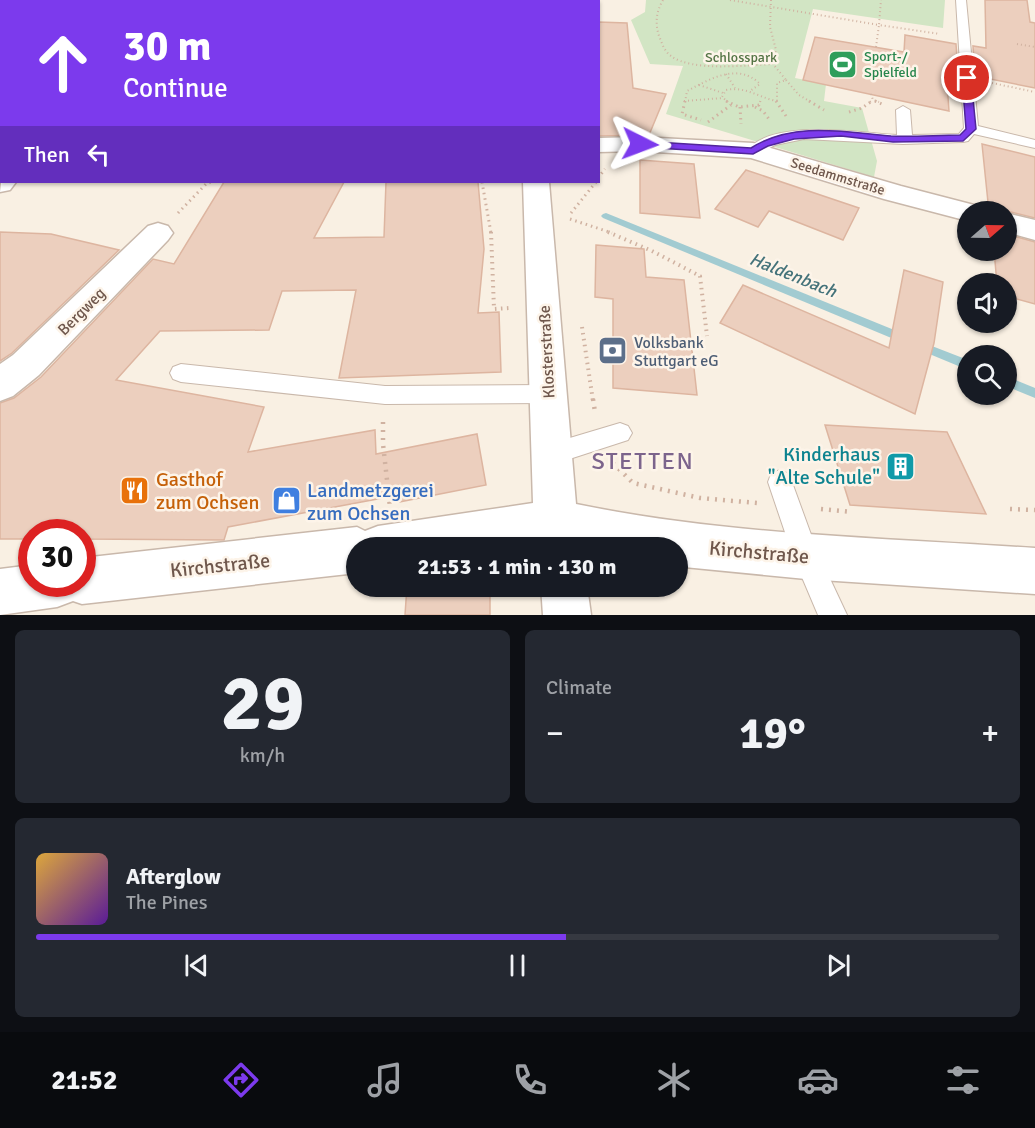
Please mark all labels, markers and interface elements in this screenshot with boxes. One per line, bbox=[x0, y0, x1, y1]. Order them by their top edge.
text: 30 m bbox=[123, 21, 212, 72]
icon: ahead bbox=[24, 24, 102, 102]
sports icon: Sport-/ Spielfeld bbox=[827, 48, 859, 80]
place label: Sport-/ Spielfeld bbox=[864, 48, 917, 81]
park label: Schlosspark bbox=[705, 49, 777, 66]
pin bbox=[941, 52, 992, 103]
icon: arrive bbox=[950, 61, 983, 94]
text: Continue bbox=[123, 72, 228, 105]
position arrow bbox=[608, 112, 672, 176]
icon: left bbox=[82, 138, 115, 171]
text: Then bbox=[24, 141, 70, 168]
street label: Seedammstraße bbox=[789, 154, 887, 199]
north arrow bbox=[957, 201, 1017, 261]
map controls bbox=[957, 201, 1017, 405]
water label: Haldenbach bbox=[746, 248, 841, 303]
button: sound bbox=[957, 273, 1017, 333]
street label: Bergweg bbox=[54, 284, 110, 340]
street label: Klosterstraße bbox=[535, 305, 559, 399]
place label: Volksbank Stuttgart eG bbox=[634, 333, 719, 371]
bank icon: Volksbank Stuttgart eG bbox=[597, 335, 629, 367]
button: search bbox=[957, 345, 1017, 405]
place label: Kinderhaus "Alte Schule" bbox=[768, 442, 880, 490]
district label: STETTEN bbox=[592, 446, 694, 476]
building icon: Kinderhaus "Alte Schule" bbox=[885, 450, 917, 482]
place label: Gasthof zum Ochsen bbox=[156, 467, 259, 515]
restaurant icon: Gasthof zum Ochsen bbox=[119, 475, 151, 507]
place label: Landmetzgerei zum Ochsen bbox=[307, 478, 434, 526]
shop icon: Landmetzgerei zum Ochsen bbox=[270, 485, 302, 517]
speed limit sign: 30 bbox=[18, 519, 96, 597]
street label: Kirchstraße bbox=[708, 536, 810, 569]
street label: Kirchstraße bbox=[169, 548, 271, 583]
text: 21:53 · 1 min · 130 m bbox=[417, 553, 617, 580]
text: 29 bbox=[220, 656, 305, 752]
text: Climate bbox=[546, 675, 612, 700]
text: 19° bbox=[739, 706, 806, 761]
text: − bbox=[546, 713, 564, 754]
text: + bbox=[981, 713, 999, 754]
text: km/h bbox=[240, 743, 285, 768]
text: Afterglow bbox=[126, 863, 221, 890]
text: The Pines bbox=[126, 890, 208, 915]
icon: previous bbox=[180, 949, 213, 982]
icon: pause bbox=[501, 949, 534, 982]
icon: next bbox=[822, 949, 855, 982]
icon: directions bbox=[220, 1059, 262, 1101]
icon: music bbox=[364, 1059, 406, 1101]
icon: phone bbox=[509, 1059, 551, 1101]
icon: climate bbox=[653, 1059, 695, 1101]
icon: car bbox=[797, 1059, 839, 1101]
icon: filters bbox=[942, 1059, 984, 1101]
text: 21:52 bbox=[51, 1064, 117, 1097]

